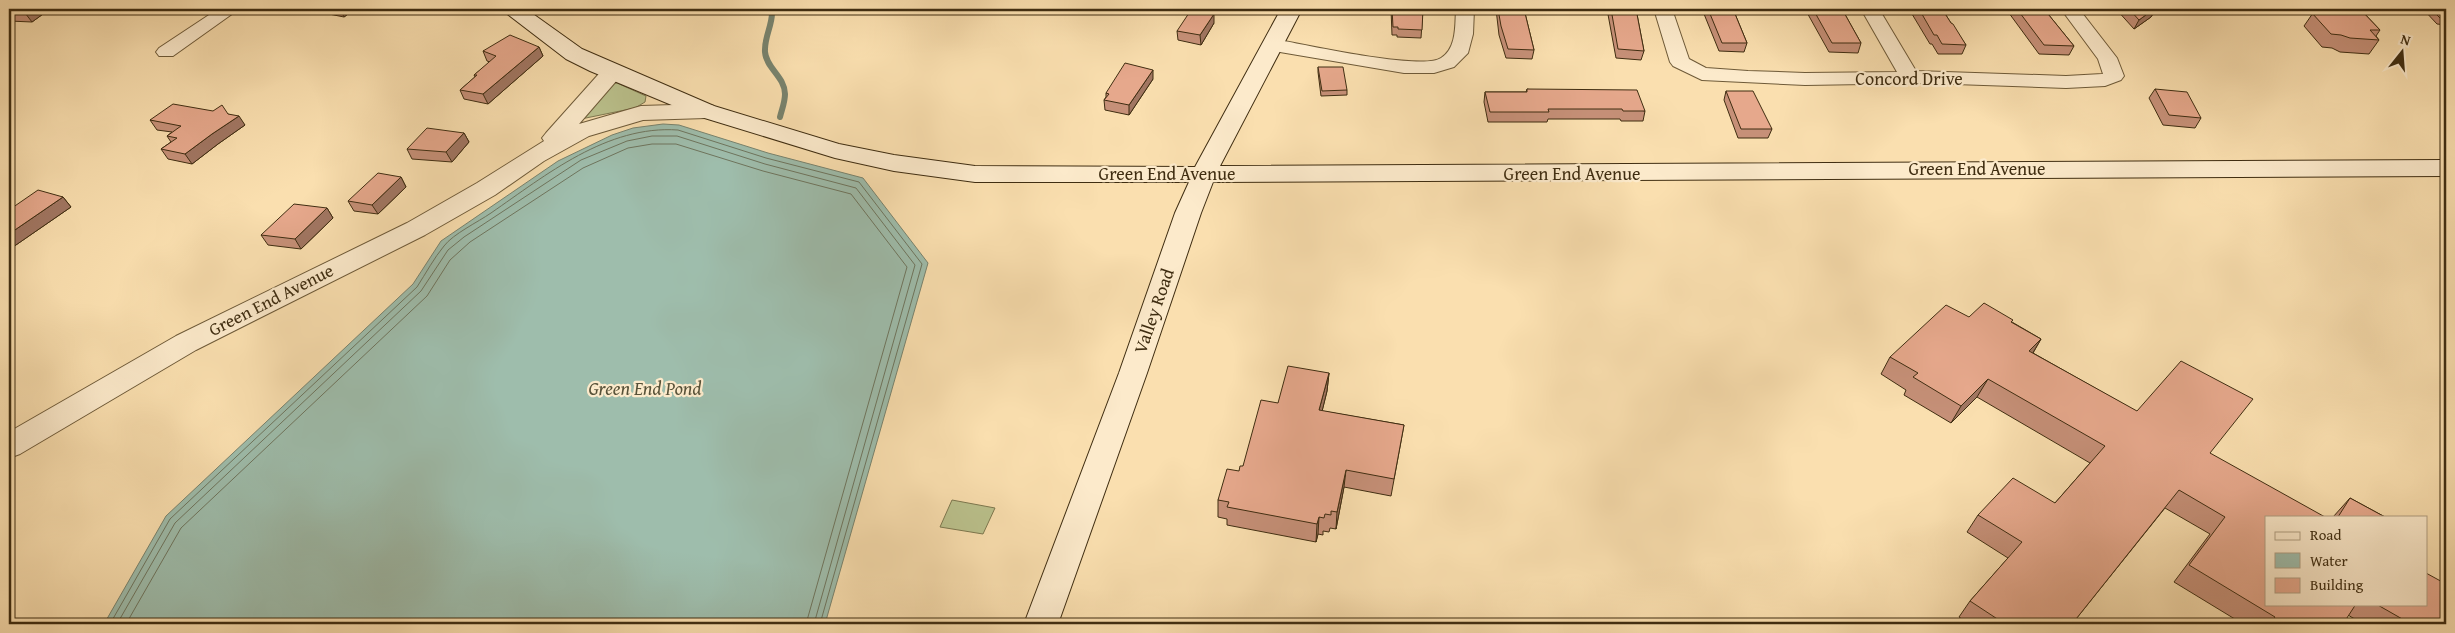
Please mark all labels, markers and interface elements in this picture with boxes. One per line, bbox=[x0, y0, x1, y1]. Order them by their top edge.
north arrow bbox=[2378, 28, 2428, 78]
text: N bbox=[2398, 29, 2414, 51]
street label: Concord Drive bbox=[1855, 65, 1963, 92]
street label: Green End Avenue bbox=[1909, 155, 2045, 182]
street label: Green End Avenue bbox=[1099, 160, 1235, 187]
street label: Green End Avenue bbox=[1504, 160, 1640, 187]
street label: Green End Avenue bbox=[204, 256, 338, 343]
street label: Valley Road bbox=[1126, 264, 1181, 357]
water label: Green End Pond bbox=[588, 374, 702, 402]
legend bbox=[2265, 516, 2428, 606]
text: Road bbox=[2310, 524, 2341, 545]
text: Water bbox=[2310, 550, 2348, 571]
text: Building bbox=[2310, 574, 2364, 595]

